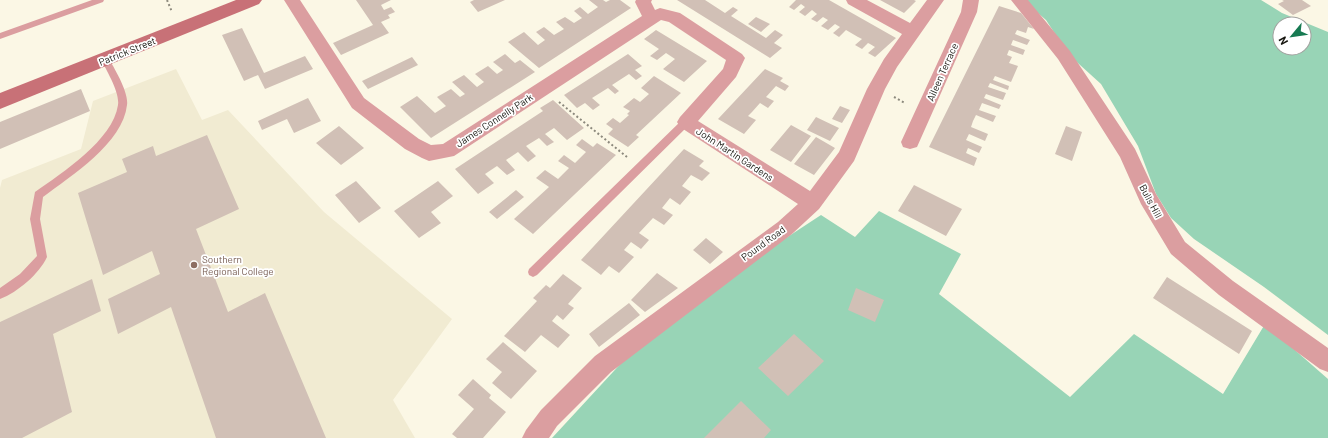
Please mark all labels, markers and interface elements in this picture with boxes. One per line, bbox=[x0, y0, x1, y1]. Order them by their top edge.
north arrow bbox=[1272, 16, 1312, 56]
street label: Patrick Street bbox=[97, 34, 158, 68]
text: N bbox=[1275, 35, 1290, 47]
street label: Aileen Terrace bbox=[924, 41, 960, 103]
street label: James Connelly Park bbox=[453, 91, 535, 149]
street label: John Martin Gardens bbox=[694, 125, 776, 183]
street label: Bulls Hill bbox=[1137, 182, 1165, 220]
street label: Pound Road bbox=[739, 223, 787, 263]
place label: Southern Regional College bbox=[202, 253, 274, 277]
marker: Southern Regional College bbox=[189, 260, 199, 270]

